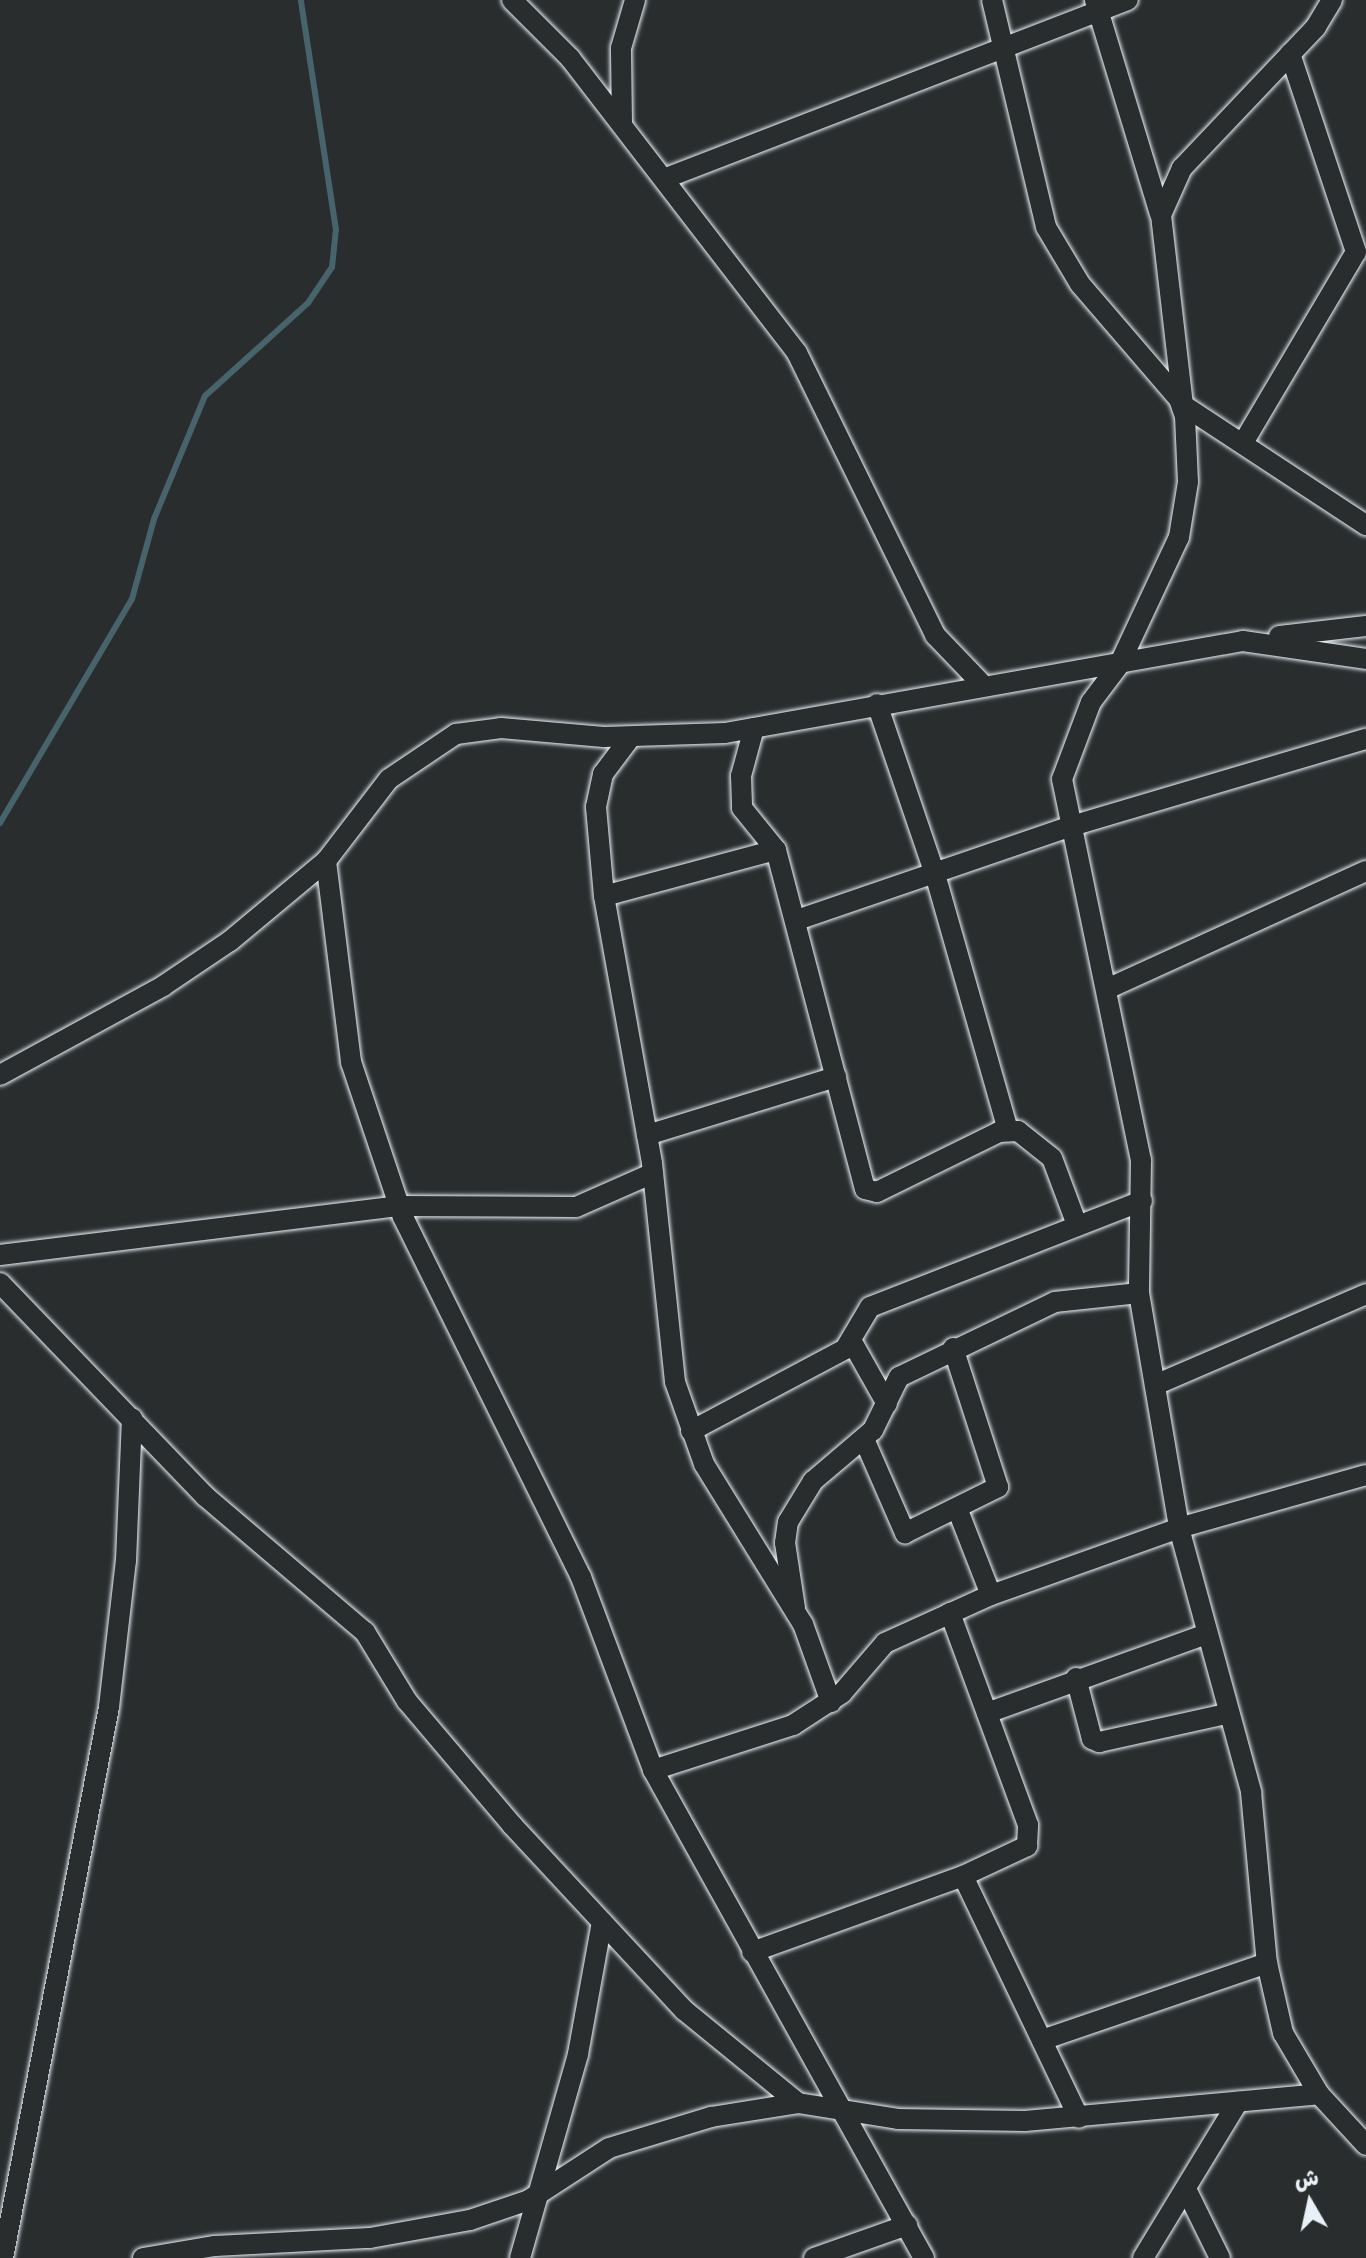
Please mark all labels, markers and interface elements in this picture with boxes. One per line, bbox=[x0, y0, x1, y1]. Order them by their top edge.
north arrow bbox=[1270, 2162, 1350, 2242]
text: ش bbox=[1292, 2162, 1321, 2195]

